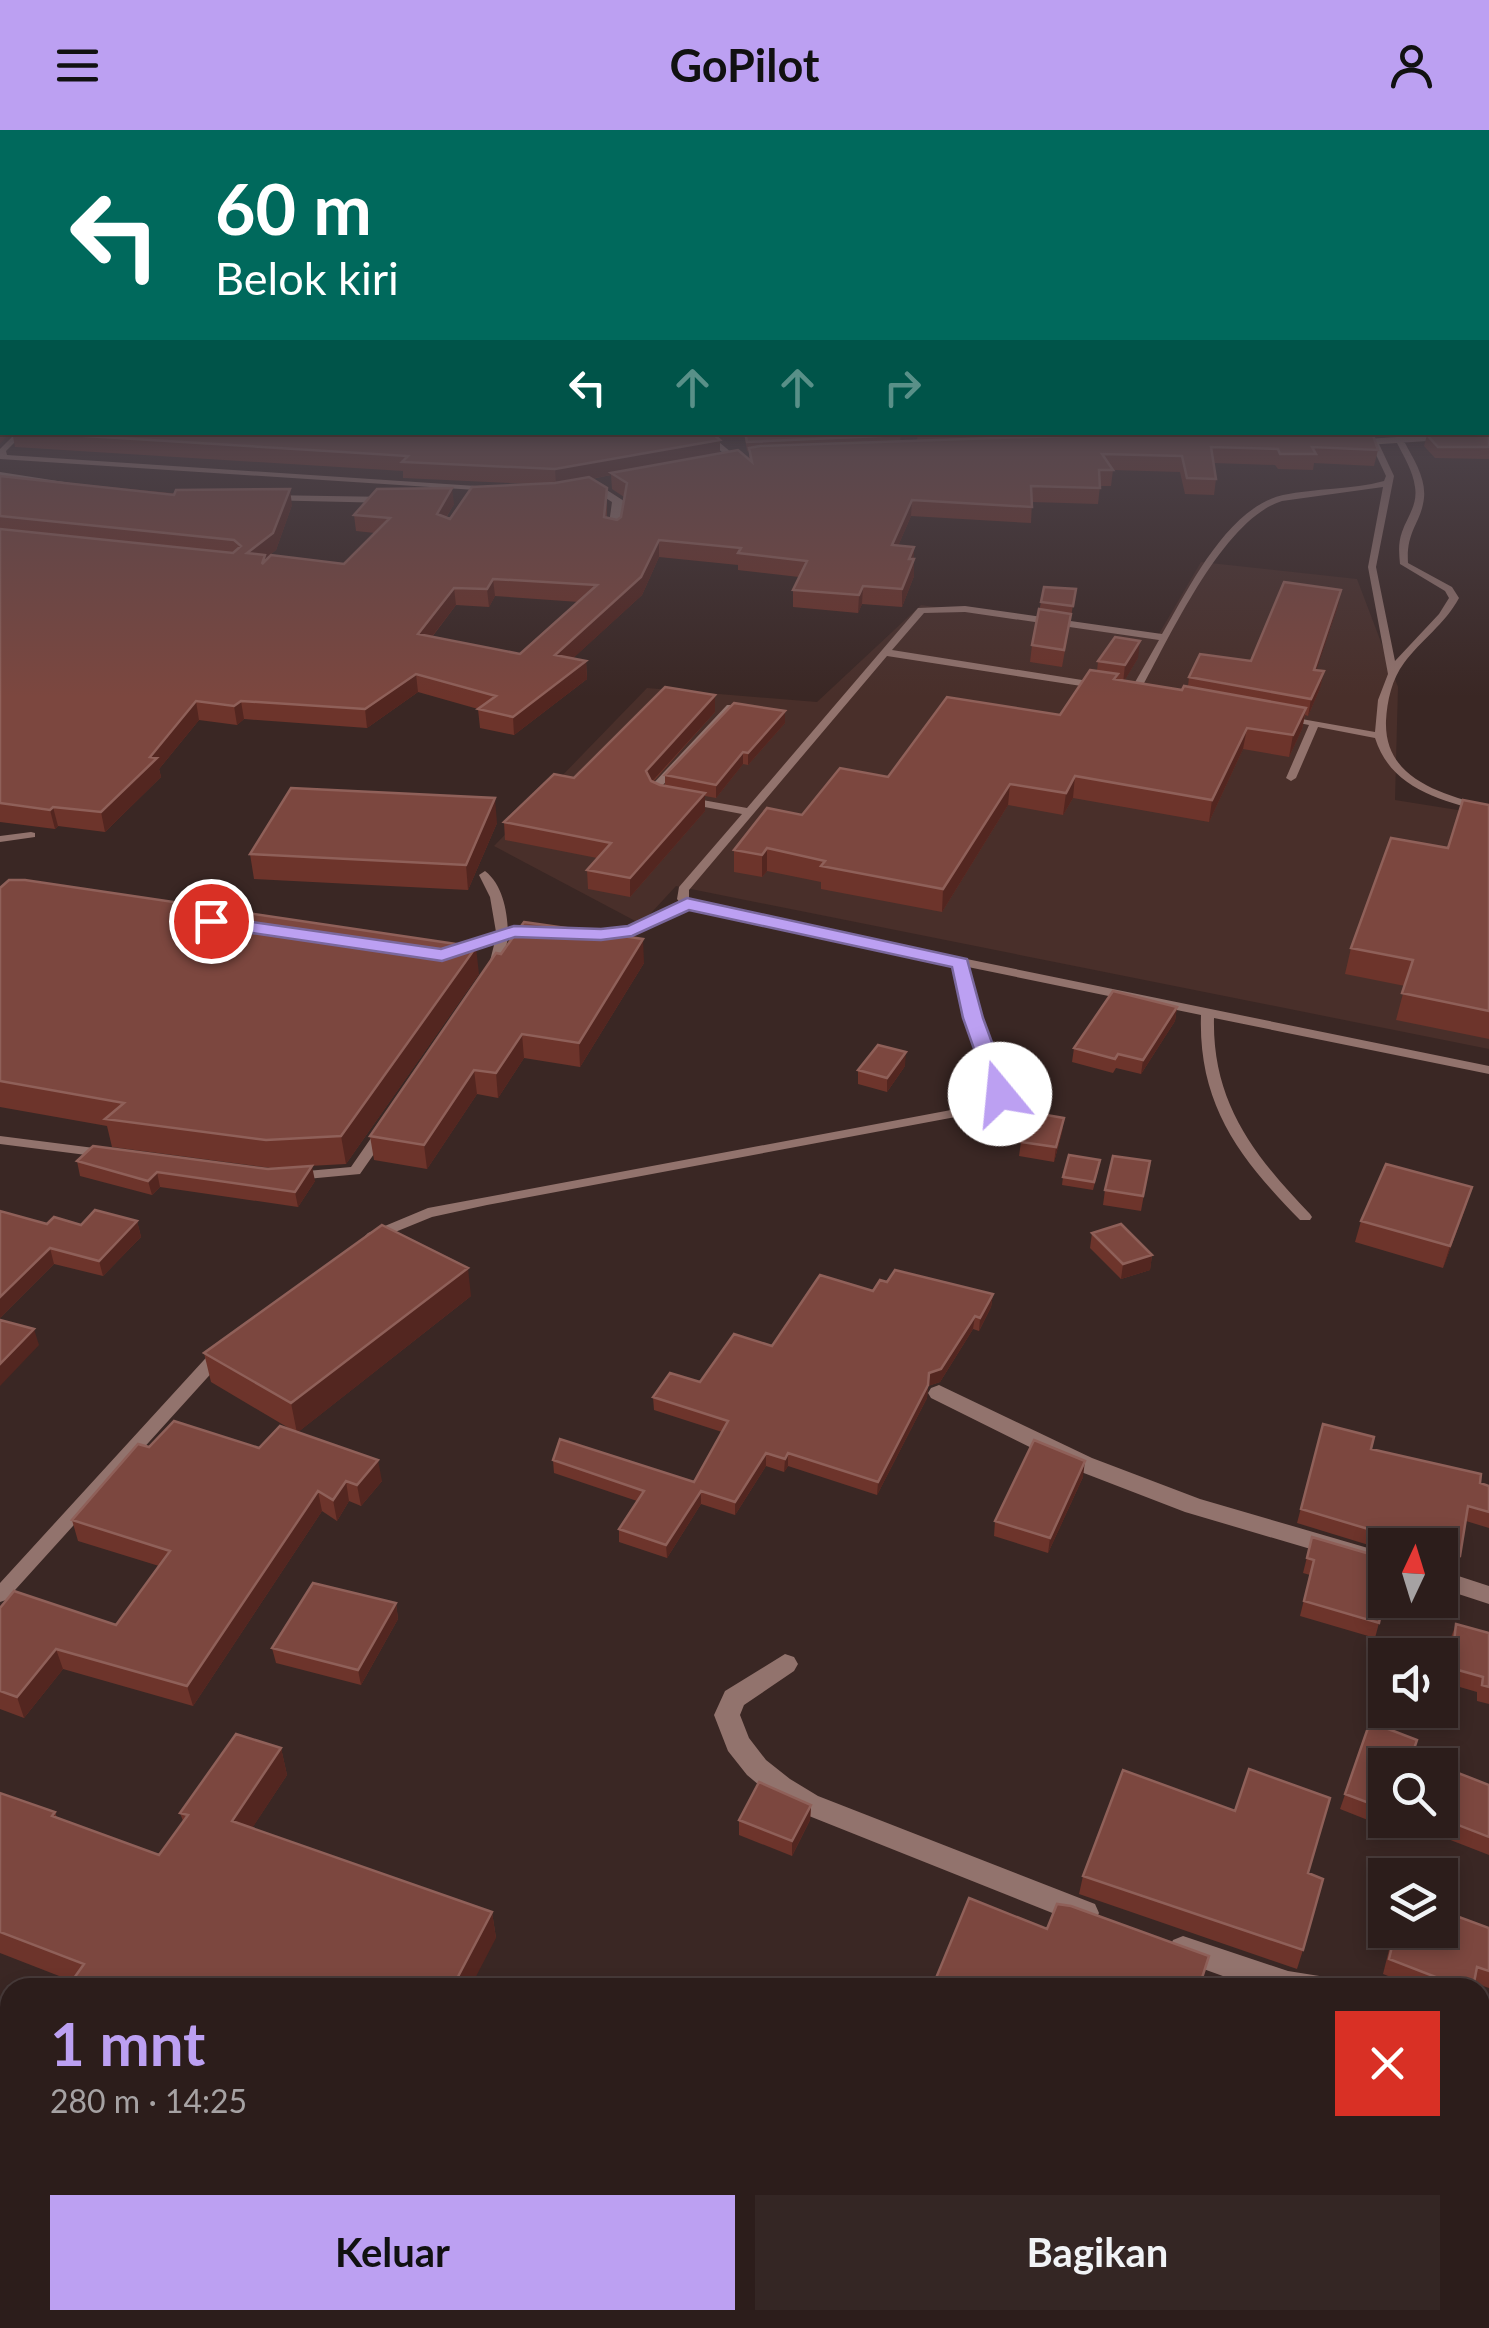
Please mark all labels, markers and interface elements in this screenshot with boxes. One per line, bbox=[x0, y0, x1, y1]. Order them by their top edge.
icon: menu bbox=[50, 38, 105, 93]
text: GoPilot bbox=[669, 38, 820, 92]
icon: person bbox=[1384, 38, 1439, 93]
text: 60 m bbox=[215, 166, 372, 250]
icon: left bbox=[50, 170, 180, 300]
text: Belok kiri bbox=[215, 251, 399, 305]
icon: left bbox=[560, 360, 615, 415]
icon: ahead bbox=[665, 360, 720, 415]
icon: ahead bbox=[770, 360, 825, 415]
icon: right bbox=[875, 360, 930, 415]
pin bbox=[169, 879, 254, 964]
icon: arrive bbox=[184, 894, 239, 949]
position arrow bbox=[948, 1042, 1052, 1146]
north arrow bbox=[1368, 1528, 1458, 1618]
map controls bbox=[1368, 1528, 1458, 1948]
button: sound bbox=[1368, 1638, 1458, 1728]
button: search bbox=[1368, 1748, 1458, 1838]
button: layers bbox=[1368, 1858, 1458, 1948]
text: 1 mnt bbox=[50, 2007, 205, 2079]
button: close bbox=[1335, 2011, 1440, 2116]
text: 280 m · 14:25 bbox=[50, 2081, 247, 2120]
button: Keluar bbox=[50, 2195, 735, 2310]
button: Bagikan bbox=[755, 2195, 1440, 2310]

